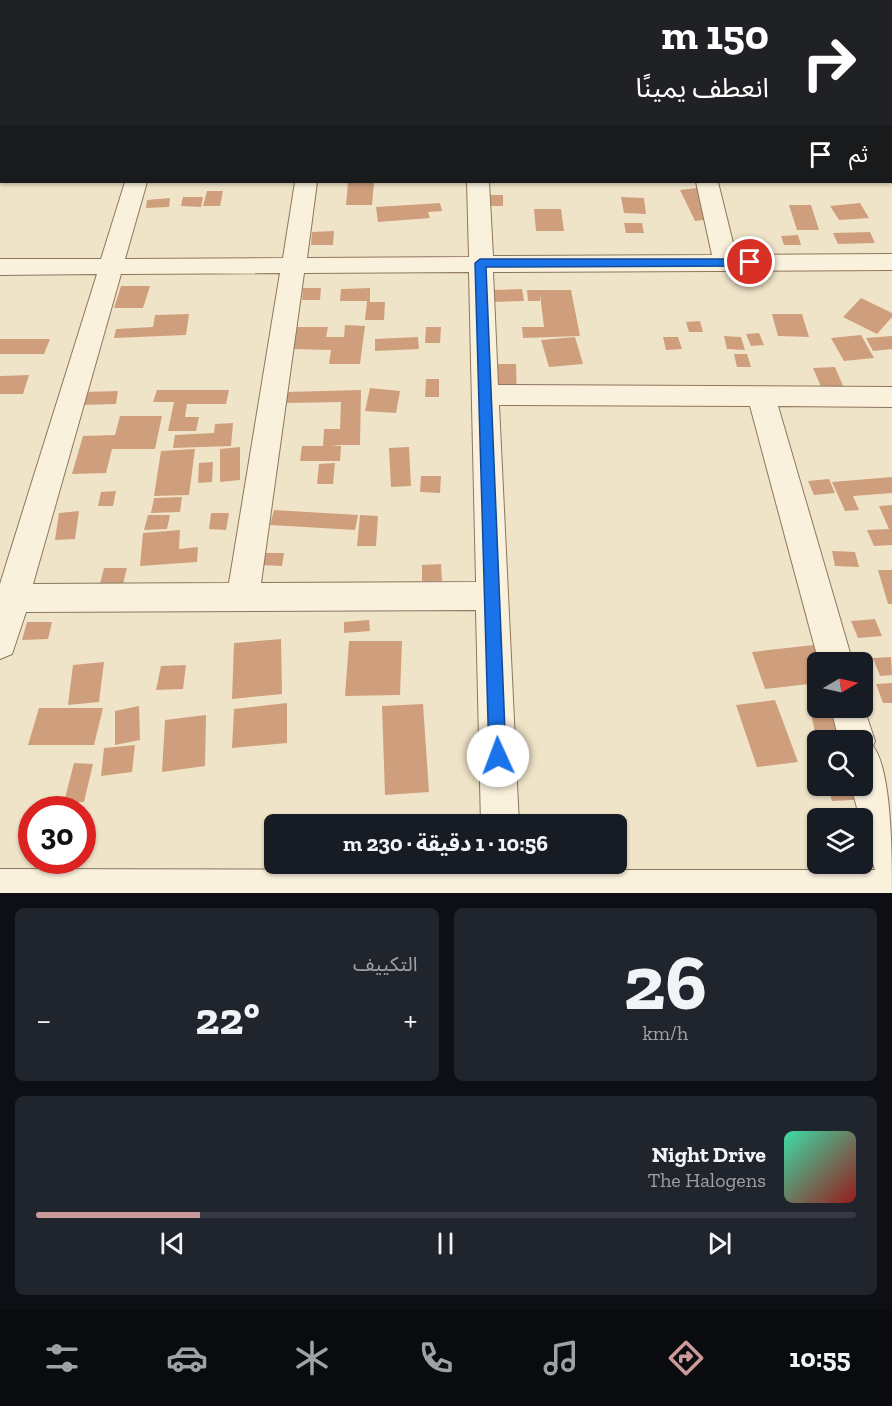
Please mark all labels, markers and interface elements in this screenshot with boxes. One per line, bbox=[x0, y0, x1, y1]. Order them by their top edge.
text: 150 m bbox=[661, 9, 769, 60]
icon: right bbox=[790, 24, 868, 102]
text: انعطف يمينًا bbox=[635, 72, 769, 104]
icon: arrive bbox=[804, 138, 837, 171]
text: ثم bbox=[849, 141, 868, 168]
pin bbox=[724, 236, 775, 287]
icon: arrive bbox=[733, 245, 766, 278]
north arrow bbox=[807, 652, 873, 718]
map controls bbox=[807, 652, 873, 874]
position arrow bbox=[466, 724, 530, 788]
button: search bbox=[807, 730, 873, 796]
speed limit sign: 30 bbox=[18, 796, 96, 874]
button: layers bbox=[807, 808, 873, 874]
text: 10:56 · 1 دقيقة · 230 m bbox=[343, 830, 548, 857]
text: 26 bbox=[623, 935, 707, 1029]
text: التكييف bbox=[353, 952, 418, 976]
text: 22° bbox=[195, 992, 260, 1046]
text: − bbox=[36, 1000, 51, 1039]
text: + bbox=[404, 1000, 418, 1039]
text: km/h bbox=[642, 1021, 688, 1045]
text: Night Drive bbox=[652, 1141, 766, 1168]
text: The Halogens bbox=[648, 1168, 766, 1192]
icon: previous bbox=[156, 1227, 189, 1260]
icon: pause bbox=[429, 1227, 462, 1260]
icon: next bbox=[703, 1227, 736, 1260]
icon: filters bbox=[41, 1337, 83, 1379]
icon: car bbox=[166, 1337, 208, 1379]
icon: climate bbox=[291, 1337, 333, 1379]
icon: phone bbox=[415, 1337, 457, 1379]
icon: music bbox=[540, 1337, 582, 1379]
icon: directions bbox=[665, 1337, 707, 1379]
text: 10:55 bbox=[789, 1342, 851, 1374]

